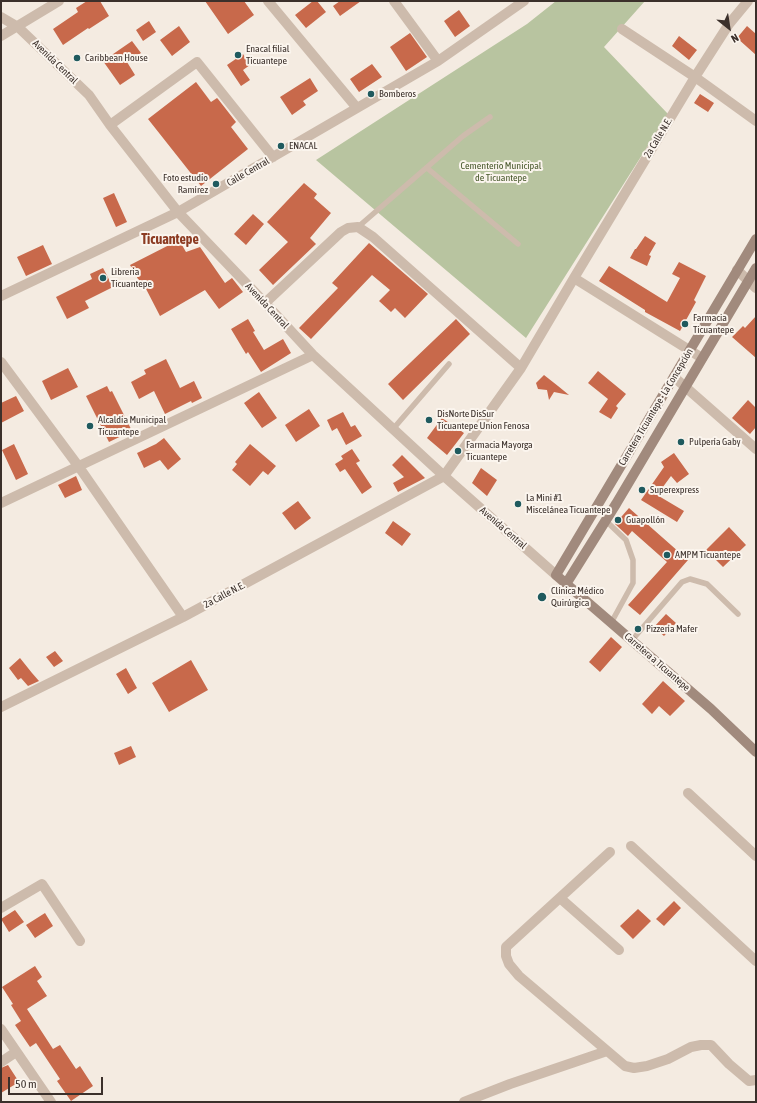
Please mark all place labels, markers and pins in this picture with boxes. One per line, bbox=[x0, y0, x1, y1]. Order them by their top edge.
place label: Enacal filial Ticuantepe bbox=[246, 43, 289, 66]
marker: Enacal filial Ticuantepe bbox=[233, 50, 243, 60]
place label: Caribbean House bbox=[85, 52, 148, 64]
marker: Caribbean House bbox=[72, 53, 82, 63]
place label: Bomberos bbox=[379, 88, 416, 100]
marker: Bomberos bbox=[366, 89, 376, 99]
place label: ENACAL bbox=[289, 140, 317, 152]
marker: ENACAL bbox=[276, 141, 286, 151]
place label: Foto estudio Ramírez bbox=[163, 172, 208, 196]
marker: Foto estudio Ramírez bbox=[211, 179, 221, 189]
place label: Libreria Ticuantepe bbox=[111, 266, 152, 290]
marker: Libreria Ticuantepe bbox=[98, 273, 108, 283]
place label: Farmacia Ticuantepe bbox=[693, 312, 734, 336]
marker: Farmacia Ticuantepe bbox=[680, 319, 690, 329]
place label: DisNorte DisSur Ticuantepe Union Fenosa bbox=[437, 408, 530, 432]
place label: Alcaldia Municipal Ticuantepe bbox=[98, 414, 166, 438]
marker: DisNorte DisSur Ticuantepe Union Fenosa bbox=[424, 415, 434, 425]
marker: Alcaldia Municipal Ticuantepe bbox=[85, 421, 95, 431]
place label: Pulpería Gaby bbox=[689, 436, 741, 448]
marker: Pulpería Gaby bbox=[676, 437, 686, 447]
place label: Farmacia Mayorga Ticuantepe bbox=[466, 439, 533, 462]
marker: Farmacia Mayorga Ticuantepe bbox=[453, 446, 463, 456]
place label: Superexpress bbox=[650, 484, 699, 496]
marker: Superexpress bbox=[637, 485, 647, 495]
place label: La Mini #1 Miscelánea Ticuantepe bbox=[526, 492, 611, 516]
marker: La Mini #1 Miscelánea Ticuantepe bbox=[513, 499, 523, 509]
place label: Guapollón bbox=[626, 514, 665, 526]
marker: Guapollón bbox=[613, 515, 623, 525]
place label: AMPM Ticuantepe bbox=[675, 549, 741, 561]
marker: AMPM Ticuantepe bbox=[662, 550, 672, 560]
place label: Clínica Médico Quirúrgica bbox=[551, 585, 604, 608]
marker: Clínica Médico Quirúrgica bbox=[536, 591, 548, 603]
place label: Pizzería Mafer bbox=[646, 623, 698, 635]
marker: Pizzería Mafer bbox=[633, 624, 643, 634]

